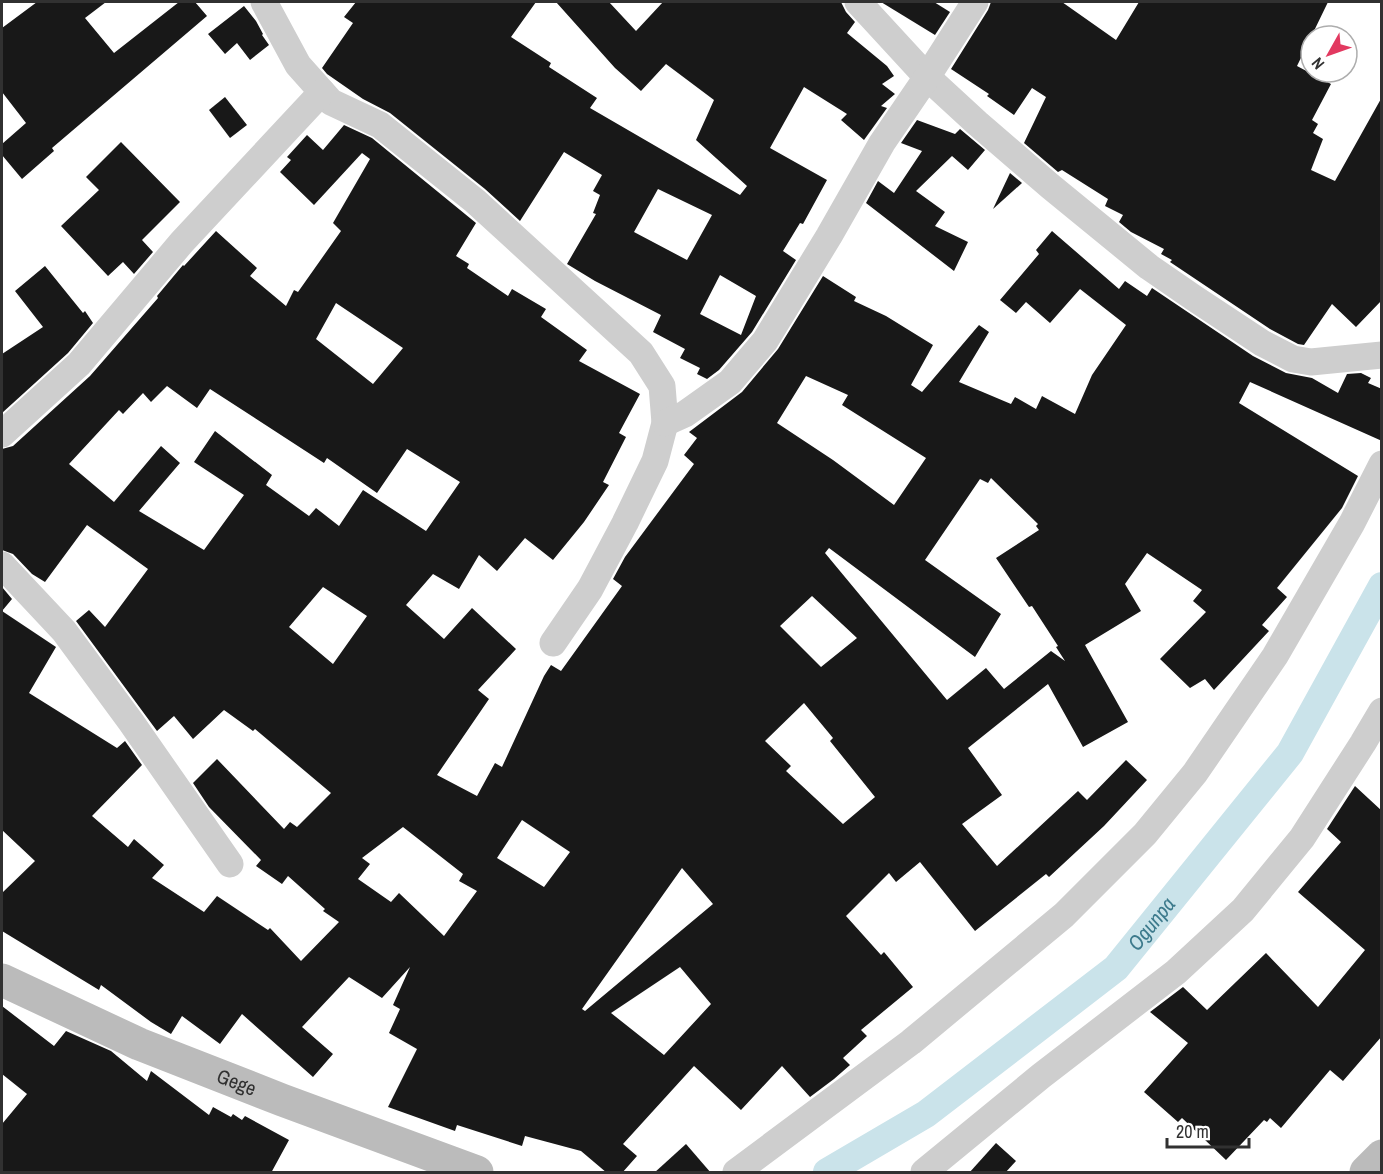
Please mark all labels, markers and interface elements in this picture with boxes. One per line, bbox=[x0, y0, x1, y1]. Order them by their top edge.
north arrow bbox=[1299, 24, 1359, 84]
text: N bbox=[1306, 53, 1329, 74]
water label: Ogunpa bbox=[1121, 891, 1182, 957]
street label: Gege bbox=[213, 1062, 260, 1102]
scale bar bbox=[1167, 1111, 1250, 1149]
text: 20 m bbox=[1176, 1119, 1209, 1144]

